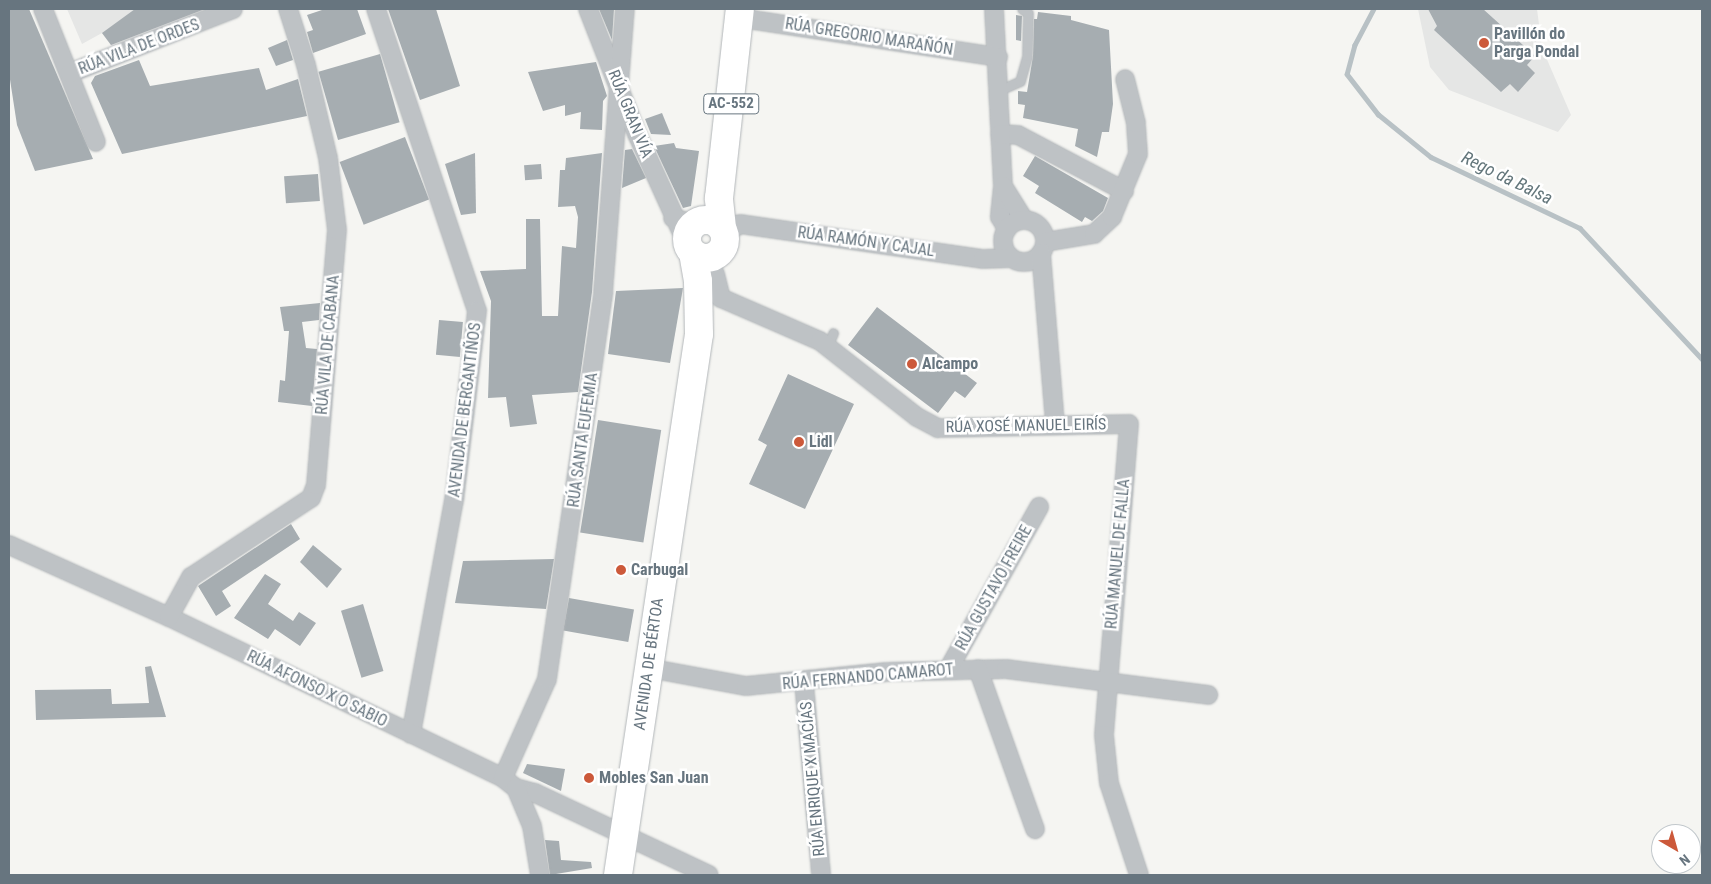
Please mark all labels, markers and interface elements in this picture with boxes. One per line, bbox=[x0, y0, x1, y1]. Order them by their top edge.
street label: RÚA GREGORIO MARAÑÓN bbox=[784, 14, 954, 60]
street label: RÚA VILA DE ORDES bbox=[76, 15, 202, 79]
place label: Pavillón do Parga Pondal bbox=[1494, 24, 1579, 62]
marker: Pavillón do Parga Pondal bbox=[1478, 37, 1490, 49]
street label: RÚA GRAN VÍA bbox=[604, 67, 656, 161]
road number: AC-552 bbox=[702, 92, 760, 116]
water label: Rego da Balsa bbox=[1458, 147, 1556, 209]
street label: RÚA RAMÓN Y CAJAL bbox=[796, 223, 936, 261]
street label: RÚA VILA DE CABANA bbox=[312, 274, 344, 416]
street label: AVENIDA DE BERGANTIÑOS bbox=[445, 322, 485, 498]
place label: Alcampo bbox=[922, 354, 978, 374]
marker: Alcampo bbox=[906, 358, 918, 370]
street label: RÚA SANTA EUFEMIA bbox=[564, 371, 602, 509]
street label: RÚA XOSÉ MANUEL EIRÍS bbox=[945, 415, 1107, 437]
place label: Lidl bbox=[809, 432, 833, 452]
marker: Lidl bbox=[793, 436, 805, 448]
street label: RÚA MANUEL DE FALLA bbox=[1102, 478, 1134, 630]
street label: RÚA GUSTAVO FREIRE bbox=[952, 522, 1036, 654]
place label: Carbugal bbox=[631, 560, 688, 580]
marker: Carbugal bbox=[615, 564, 627, 576]
street label: AVENIDA DE BÉRTOA bbox=[630, 597, 668, 731]
street label: RÚA AFONSO X O SABIO bbox=[244, 647, 390, 731]
street label: RÚA FERNANDO CAMAROT bbox=[782, 660, 954, 694]
street label: RÚA ENRIQUE X MACÍAS bbox=[797, 701, 829, 857]
place label: Mobles San Juan bbox=[599, 768, 709, 788]
marker: Mobles San Juan bbox=[583, 772, 595, 784]
north arrow bbox=[1651, 824, 1701, 874]
text: N bbox=[1676, 851, 1693, 869]

